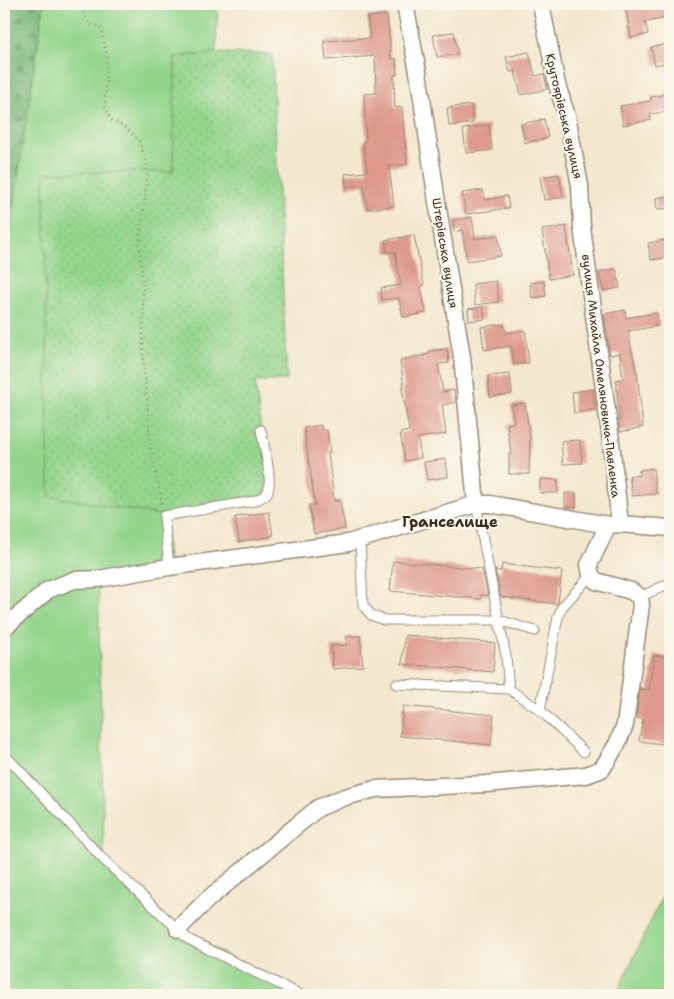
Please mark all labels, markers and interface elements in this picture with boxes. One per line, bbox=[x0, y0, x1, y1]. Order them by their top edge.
street label: Крутоярівська вулиця bbox=[542, 52, 586, 180]
street label: Штерівська вулиця bbox=[428, 197, 462, 309]
street label: вулиця Михайла Омеляновича-Павленка bbox=[578, 253, 624, 499]
district label: Гранселище bbox=[402, 512, 498, 532]

